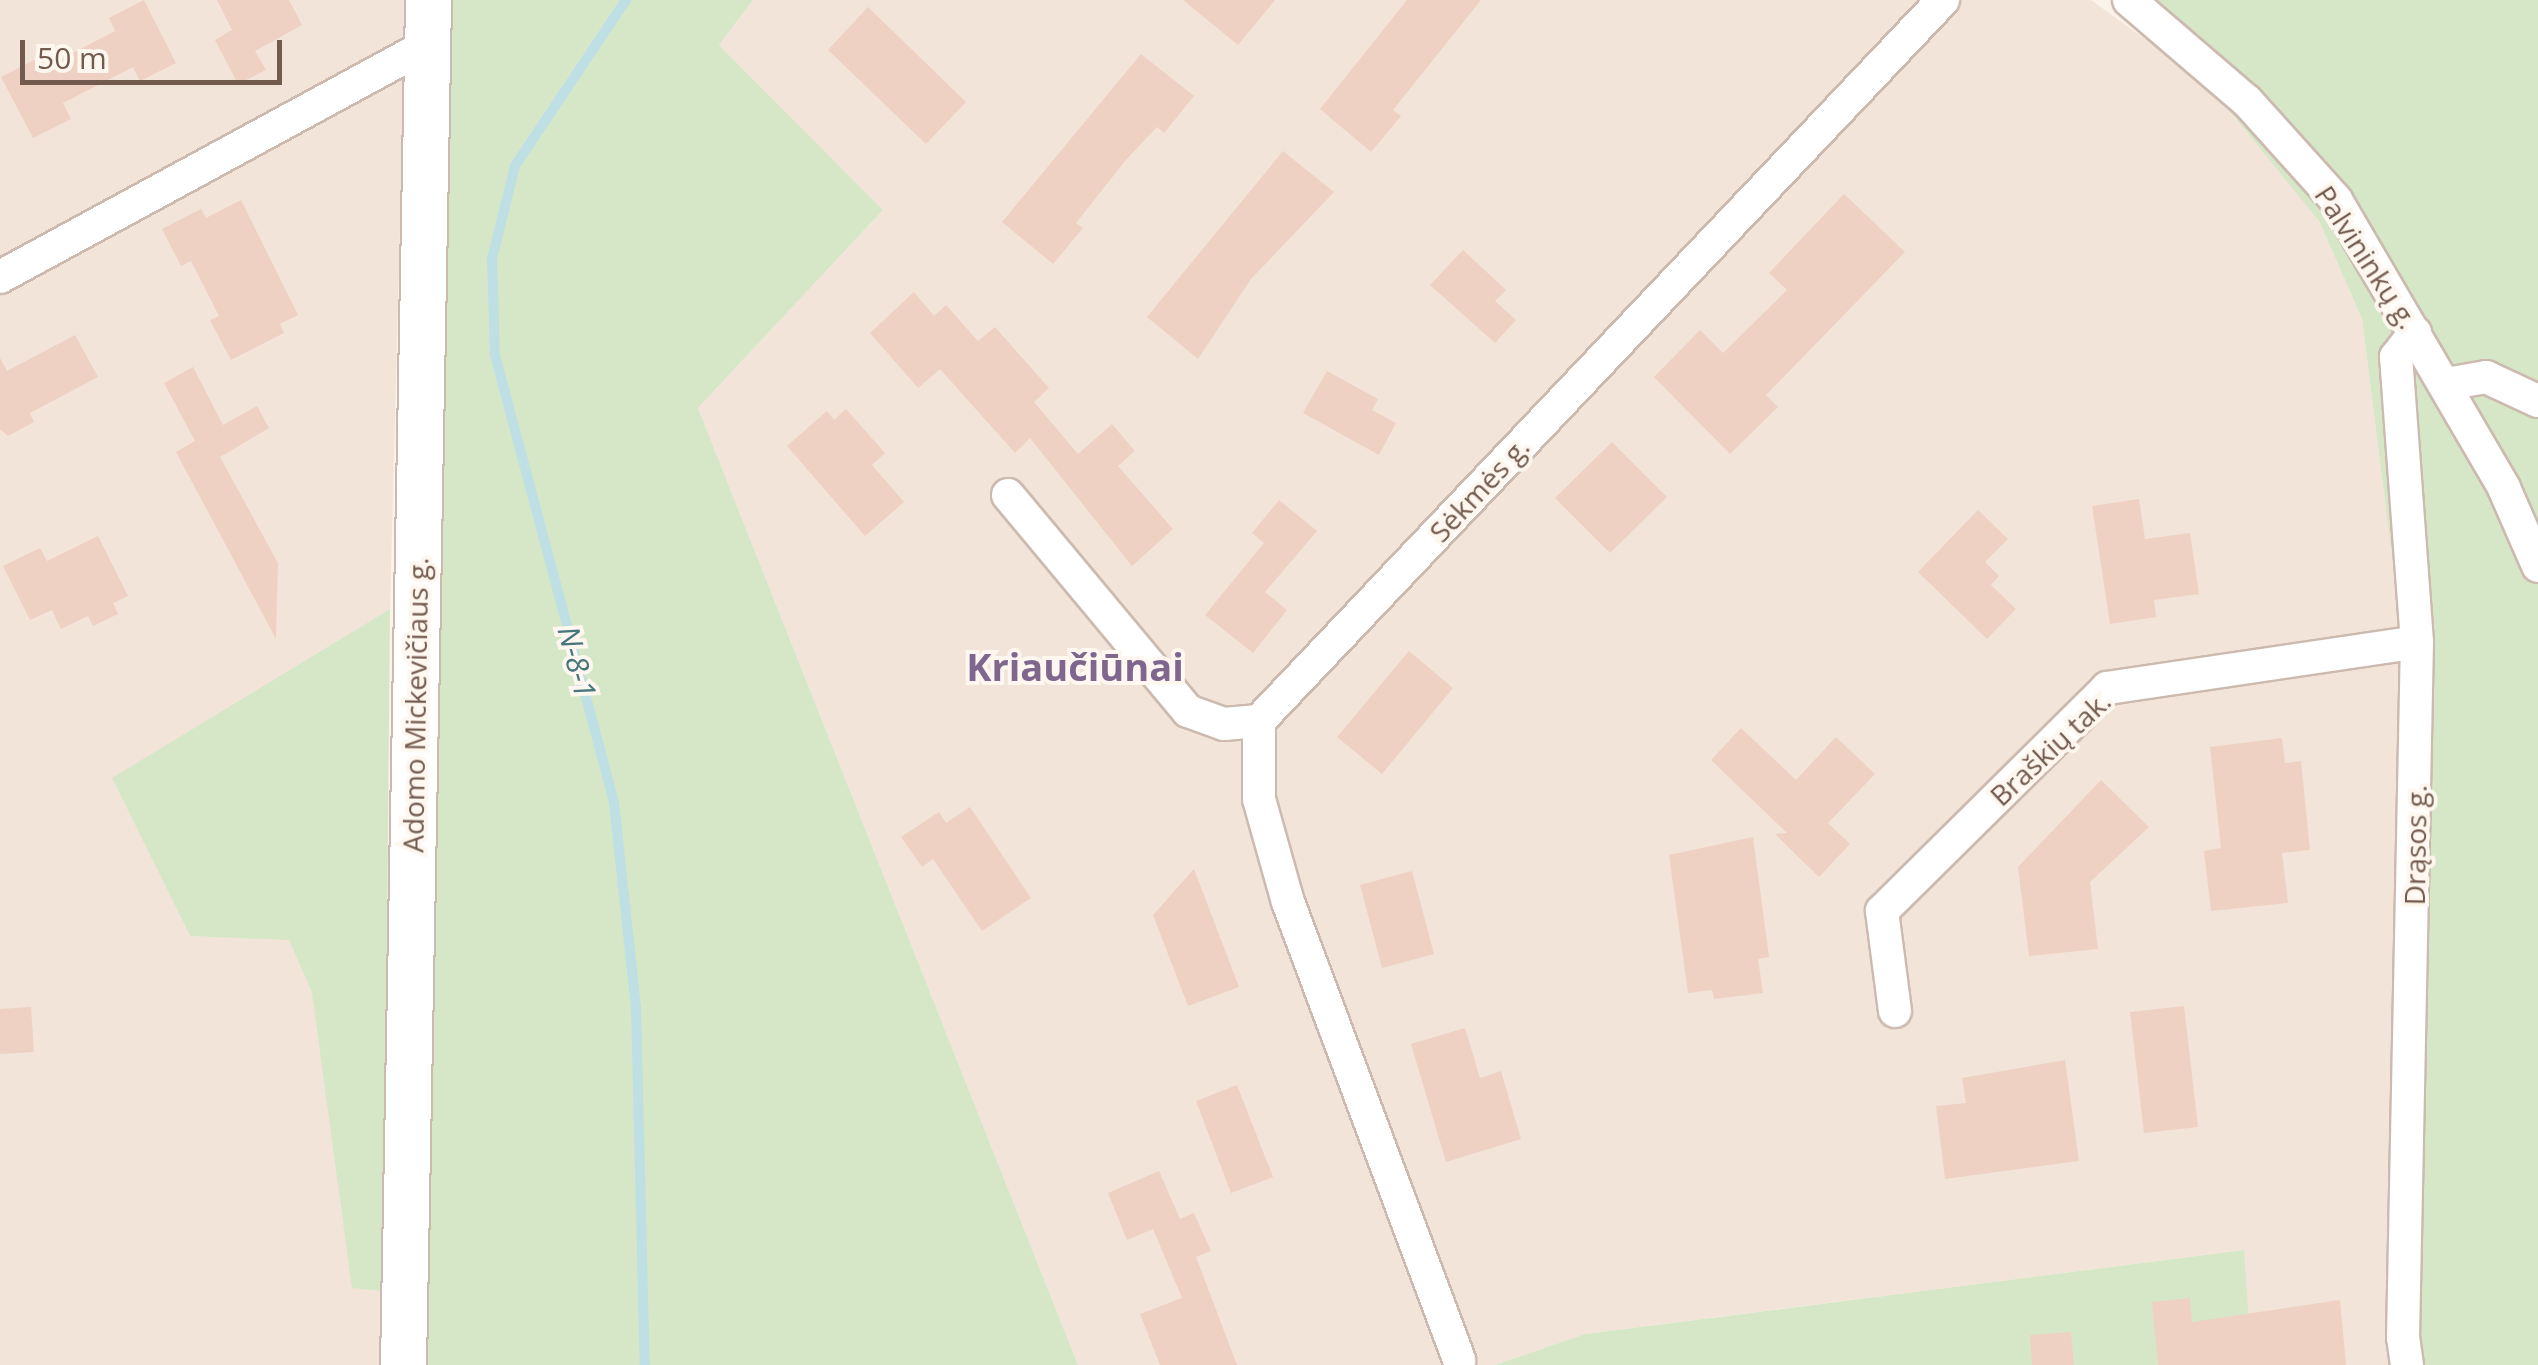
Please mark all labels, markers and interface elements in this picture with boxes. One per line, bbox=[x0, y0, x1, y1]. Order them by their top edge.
scale bar bbox=[25, 20, 288, 82]
text: 50 m bbox=[37, 37, 107, 78]
street label: Palvininkų g. bbox=[2308, 179, 2426, 335]
street label: Sėkmės g. bbox=[1422, 430, 1536, 548]
street label: Adomo Mickevičiaus g. bbox=[396, 557, 434, 853]
water label: N-8-1 bbox=[550, 622, 604, 702]
district label: Kriaučiūnai bbox=[966, 644, 1184, 690]
street label: Braškių tak. bbox=[1983, 684, 2117, 812]
street label: Drąsos g. bbox=[2397, 784, 2433, 906]

